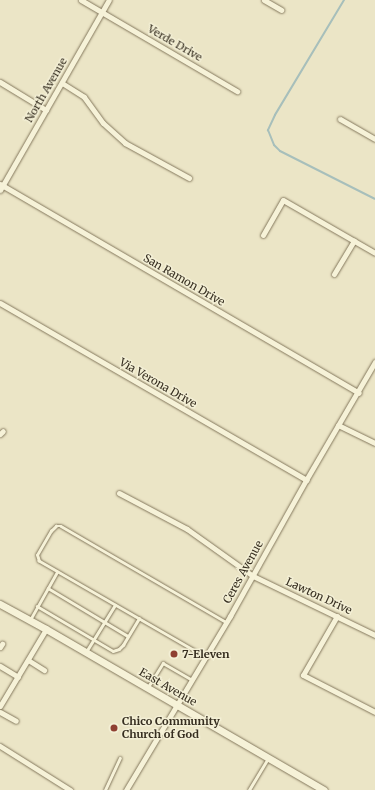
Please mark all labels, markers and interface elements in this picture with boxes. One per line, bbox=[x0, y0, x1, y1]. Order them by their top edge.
street label: Verde Drive bbox=[145, 22, 205, 64]
street label: North Avenue bbox=[22, 55, 70, 125]
street label: San Ramon Drive bbox=[141, 251, 227, 309]
street label: Via Verona Drive bbox=[117, 355, 199, 411]
street label: Ceres Avenue bbox=[220, 538, 266, 606]
street label: Lawton Drive bbox=[284, 575, 354, 617]
place label: 7-Eleven bbox=[182, 647, 229, 661]
marker: 7-Eleven bbox=[169, 649, 179, 659]
street label: East Avenue bbox=[137, 665, 199, 709]
place label: Chico Community Church of God bbox=[122, 715, 220, 741]
marker: Chico Community Church of God bbox=[109, 723, 119, 733]

